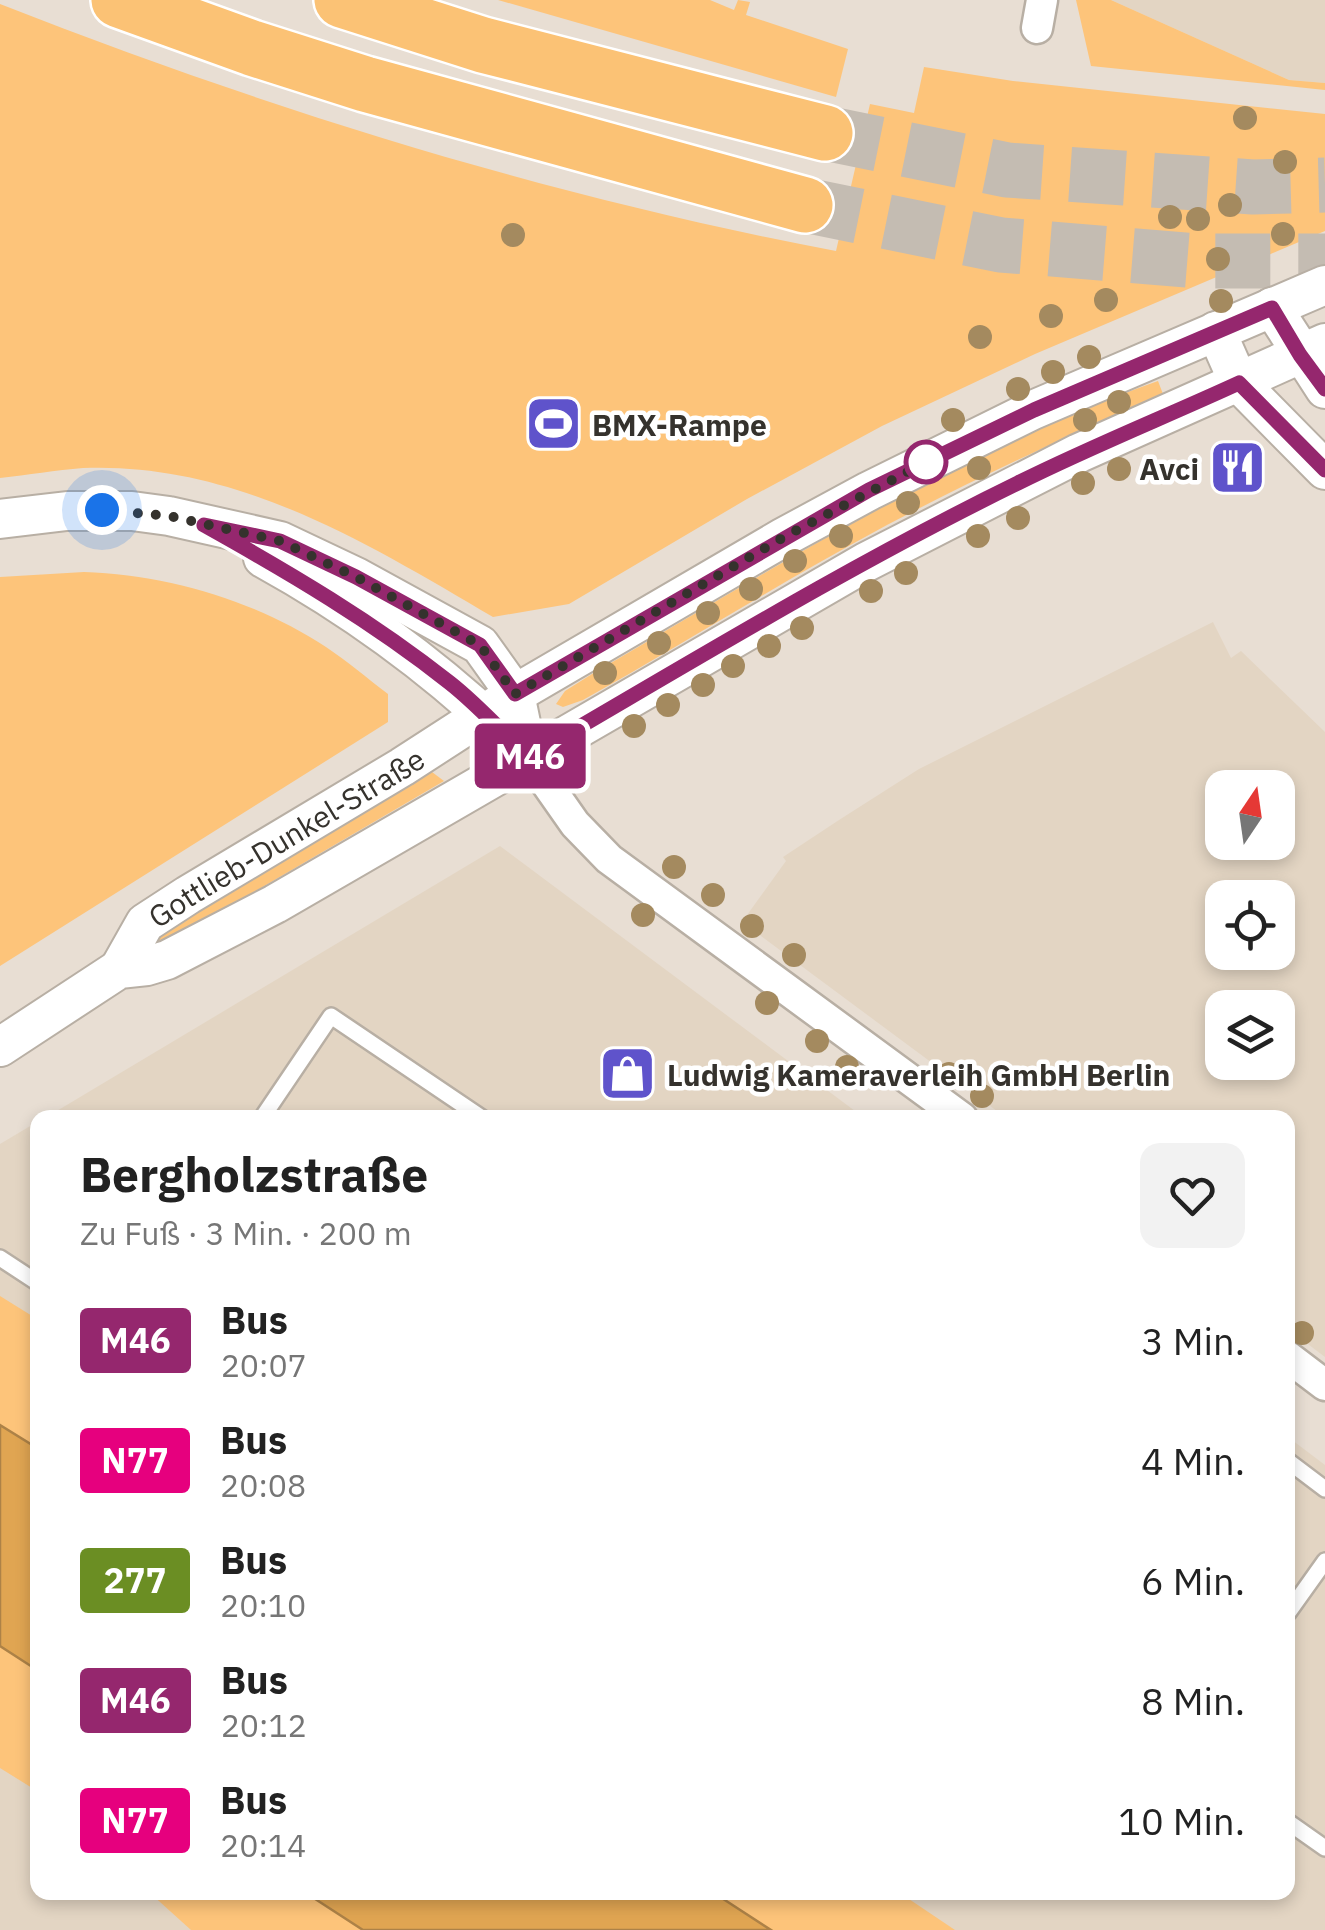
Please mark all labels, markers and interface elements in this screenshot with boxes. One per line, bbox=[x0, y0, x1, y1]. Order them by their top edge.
sports icon: BMX-Rampe bbox=[523, 394, 583, 454]
place label: BMX-Rampe bbox=[592, 405, 767, 444]
restaurant icon: Avci bbox=[1208, 438, 1268, 498]
unlabelled marker bbox=[905, 441, 947, 483]
place label: Avci bbox=[1139, 449, 1199, 488]
your location bbox=[77, 485, 127, 535]
line badge: M46 bbox=[472, 724, 588, 788]
text: M46 bbox=[495, 733, 565, 779]
street label: Gottlieb-Dunkel-Straße bbox=[140, 738, 432, 935]
north arrow bbox=[1205, 770, 1295, 860]
map controls bbox=[1205, 770, 1295, 1080]
button: locate bbox=[1205, 880, 1295, 970]
button: layers bbox=[1205, 990, 1295, 1080]
shop icon: Ludwig Kameraverleih GmbH Berlin bbox=[598, 1044, 658, 1104]
place label: Ludwig Kameraverleih GmbH Berlin bbox=[667, 1055, 1170, 1094]
text: Bergholzstraße bbox=[80, 1143, 428, 1205]
button: heart bbox=[1140, 1143, 1245, 1248]
text: Zu Fuß · 3 Min. · 200 m bbox=[80, 1212, 412, 1254]
text: Bus bbox=[221, 1295, 288, 1344]
text: 3 Min. bbox=[1141, 1316, 1245, 1365]
text: M46 bbox=[100, 1317, 171, 1363]
text: 20:07 bbox=[221, 1344, 307, 1386]
text: Bus bbox=[220, 1415, 287, 1464]
text: 4 Min. bbox=[1141, 1436, 1245, 1485]
text: N77 bbox=[101, 1437, 169, 1483]
text: 20:08 bbox=[220, 1464, 306, 1506]
text: Bus bbox=[220, 1535, 287, 1584]
text: 6 Min. bbox=[1141, 1556, 1245, 1605]
text: 277 bbox=[103, 1557, 167, 1603]
text: 20:10 bbox=[220, 1584, 306, 1626]
text: Bus bbox=[221, 1655, 288, 1704]
text: 8 Min. bbox=[1141, 1676, 1245, 1725]
text: M46 bbox=[100, 1677, 171, 1723]
text: 20:12 bbox=[221, 1704, 307, 1746]
text: Bus bbox=[220, 1775, 287, 1824]
text: 10 Min. bbox=[1118, 1796, 1245, 1845]
text: N77 bbox=[101, 1797, 169, 1843]
text: 20:14 bbox=[220, 1824, 306, 1866]

